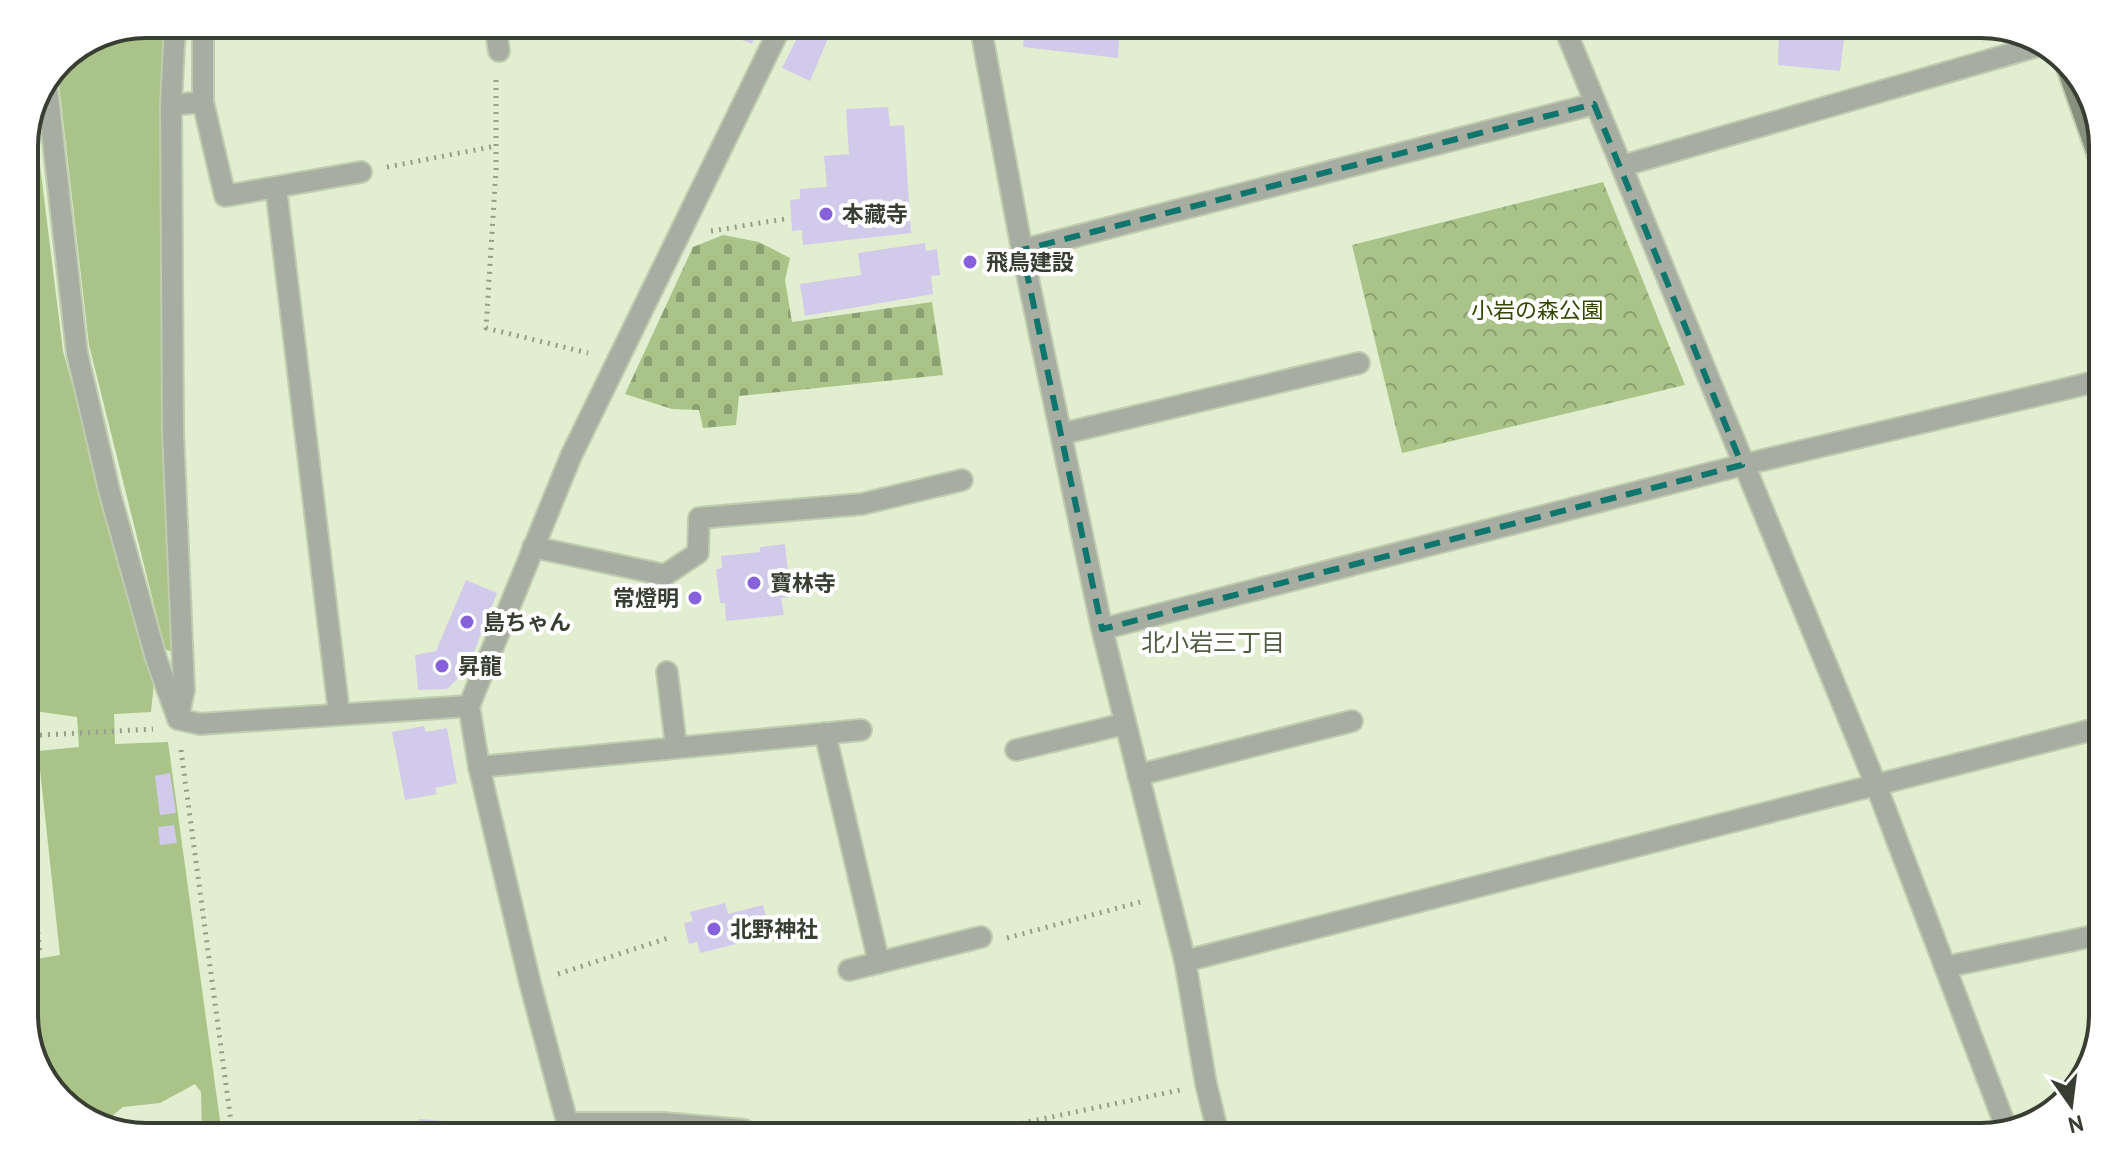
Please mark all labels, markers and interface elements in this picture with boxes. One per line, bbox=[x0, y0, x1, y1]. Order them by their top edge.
place label: 本藏寺 bbox=[842, 200, 908, 228]
marker: 本藏寺 bbox=[817, 205, 835, 223]
place label: 飛鳥建設 bbox=[986, 248, 1074, 276]
marker: 飛鳥建設 bbox=[961, 253, 979, 271]
park label: 小岩の森公園 bbox=[1471, 296, 1603, 324]
place label: 寶林寺 bbox=[770, 569, 836, 597]
marker: 寶林寺 bbox=[745, 574, 763, 592]
place label: 常燈明 bbox=[613, 584, 679, 612]
marker: 常燈明 bbox=[686, 589, 704, 607]
place label: 島ちゃん bbox=[483, 608, 571, 636]
marker: 島ちゃん bbox=[458, 613, 476, 631]
district label: 北小岩三丁目 bbox=[1141, 627, 1285, 658]
place label: 昇龍 bbox=[458, 652, 502, 680]
marker: 昇龍 bbox=[433, 657, 451, 675]
place label: 北野神社 bbox=[730, 915, 818, 943]
marker: 北野神社 bbox=[705, 920, 723, 938]
north arrow bbox=[2031, 1065, 2111, 1145]
text: N bbox=[2065, 1109, 2086, 1140]

